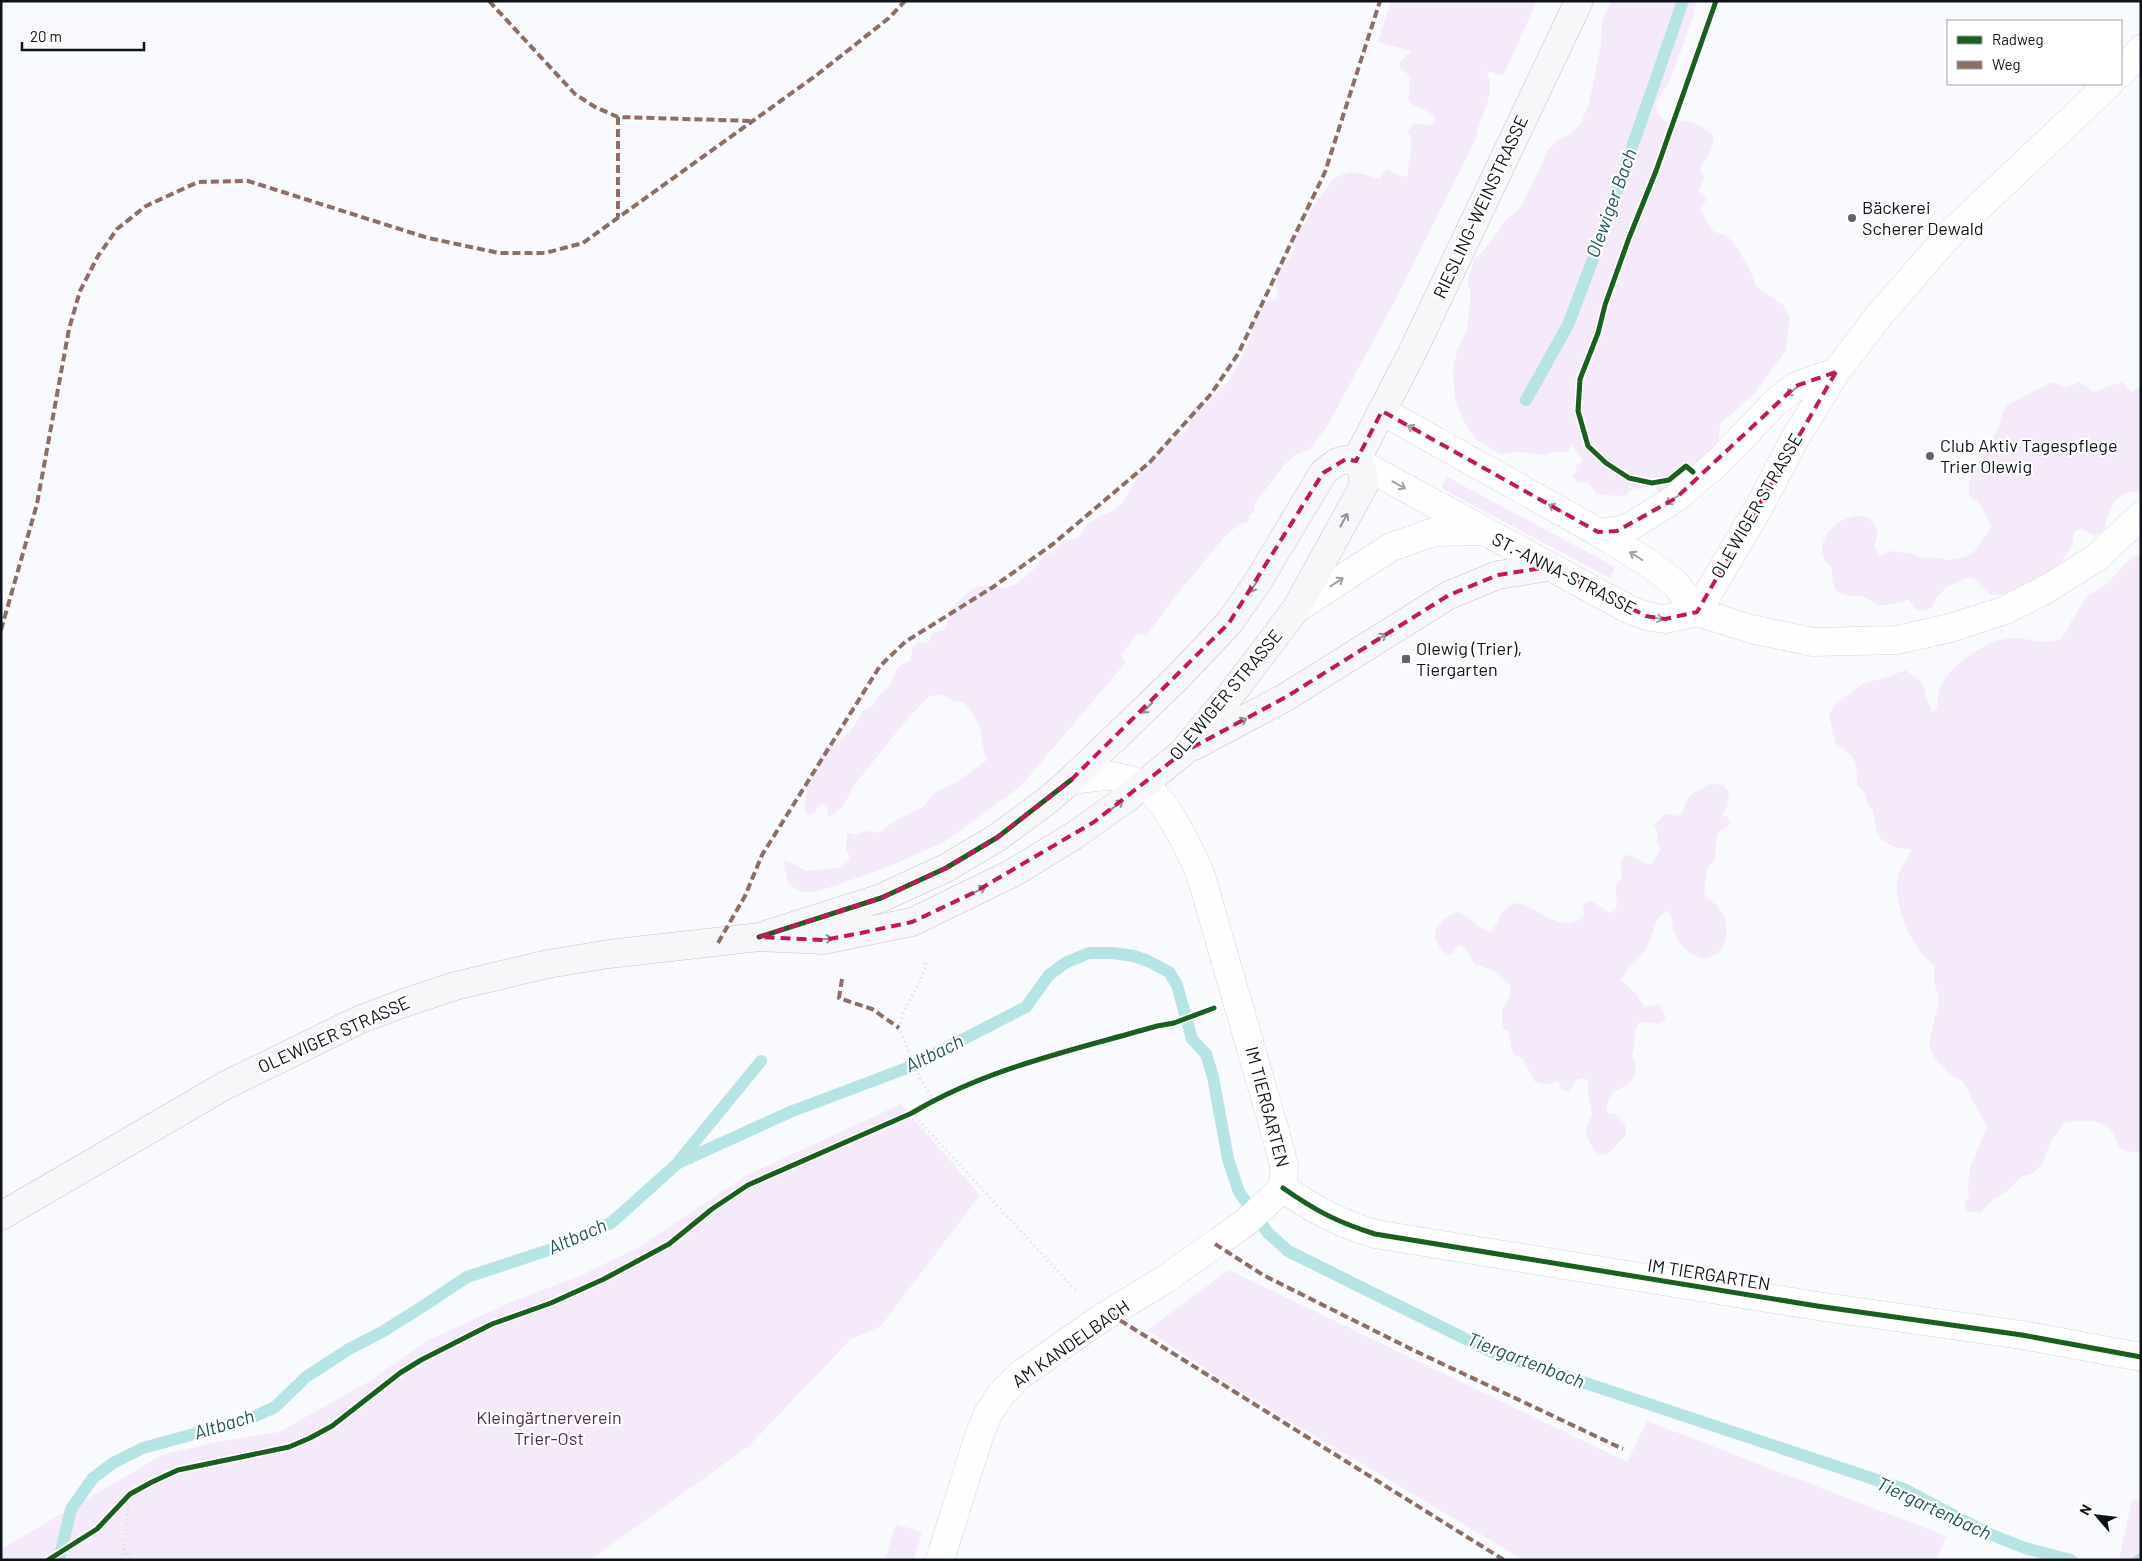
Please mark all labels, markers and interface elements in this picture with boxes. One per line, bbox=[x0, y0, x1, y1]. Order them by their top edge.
scale bar bbox=[22, 20, 145, 52]
legend bbox=[1947, 20, 2122, 85]
text: 20 m bbox=[30, 27, 62, 45]
text: Radweg bbox=[1992, 30, 2044, 48]
text: Weg bbox=[1992, 55, 2020, 73]
street label: RIESLING-WEINSTRASSE bbox=[1428, 111, 1532, 302]
water label: Olewiger Bach bbox=[1580, 145, 1641, 260]
place label: Bäckerei Scherer Dewald bbox=[1862, 196, 1984, 239]
marker: Bäckerei Scherer Dewald bbox=[1846, 212, 1858, 224]
one-way arrow bbox=[1785, 386, 1799, 396]
one-way arrow bbox=[1406, 424, 1421, 434]
street label: OLEWIGER STRASSE bbox=[1706, 429, 1807, 582]
place label: Club Aktiv Tagespflege Trier Olewig bbox=[1940, 434, 2118, 477]
marker: Club Aktiv Tagespflege Trier Olewig bbox=[1924, 450, 1936, 462]
one-way arrow bbox=[1391, 481, 1406, 490]
one-way arrow bbox=[1666, 495, 1680, 505]
one-way arrow bbox=[1548, 503, 1563, 513]
one-way arrow bbox=[1340, 513, 1350, 528]
street label: ST.-ANNA-STRASSE bbox=[1489, 527, 1640, 619]
one-way arrow bbox=[1629, 550, 1643, 560]
one-way arrow bbox=[1330, 577, 1344, 588]
one-way arrow bbox=[1249, 579, 1259, 593]
one-way arrow bbox=[1648, 613, 1664, 623]
street label: OLEWIGER STRASSE bbox=[1164, 625, 1286, 764]
one-way arrow bbox=[1372, 633, 1386, 643]
place label: Olewig (Trier), Tiergarten bbox=[1416, 637, 1522, 680]
marker: Olewig (Trier), Tiergarten bbox=[1400, 653, 1412, 665]
one-way arrow bbox=[1140, 702, 1153, 714]
one-way arrow bbox=[1232, 717, 1247, 726]
one-way arrow bbox=[1110, 800, 1124, 810]
one-way arrow bbox=[971, 885, 986, 895]
one-way arrow bbox=[817, 934, 833, 943]
street label: OLEWIGER STRASSE bbox=[254, 991, 413, 1077]
water label: Altbach bbox=[901, 1029, 967, 1076]
street label: IM TIERGARTEN bbox=[1241, 1044, 1295, 1170]
water label: Altbach bbox=[544, 1212, 610, 1259]
street label: IM TIERGARTEN bbox=[1646, 1253, 1772, 1295]
street label: AM KANDELBACH bbox=[1007, 1295, 1133, 1392]
water label: Tiergartenbach bbox=[1464, 1327, 1588, 1392]
water label: Altbach bbox=[191, 1403, 257, 1444]
park label: Kleingärtnerverein Trier-Ost bbox=[476, 1406, 622, 1449]
water label: Tiergartenbach bbox=[1873, 1471, 1995, 1544]
north arrow bbox=[2072, 1491, 2122, 1541]
text: N bbox=[2075, 1502, 2095, 1518]

